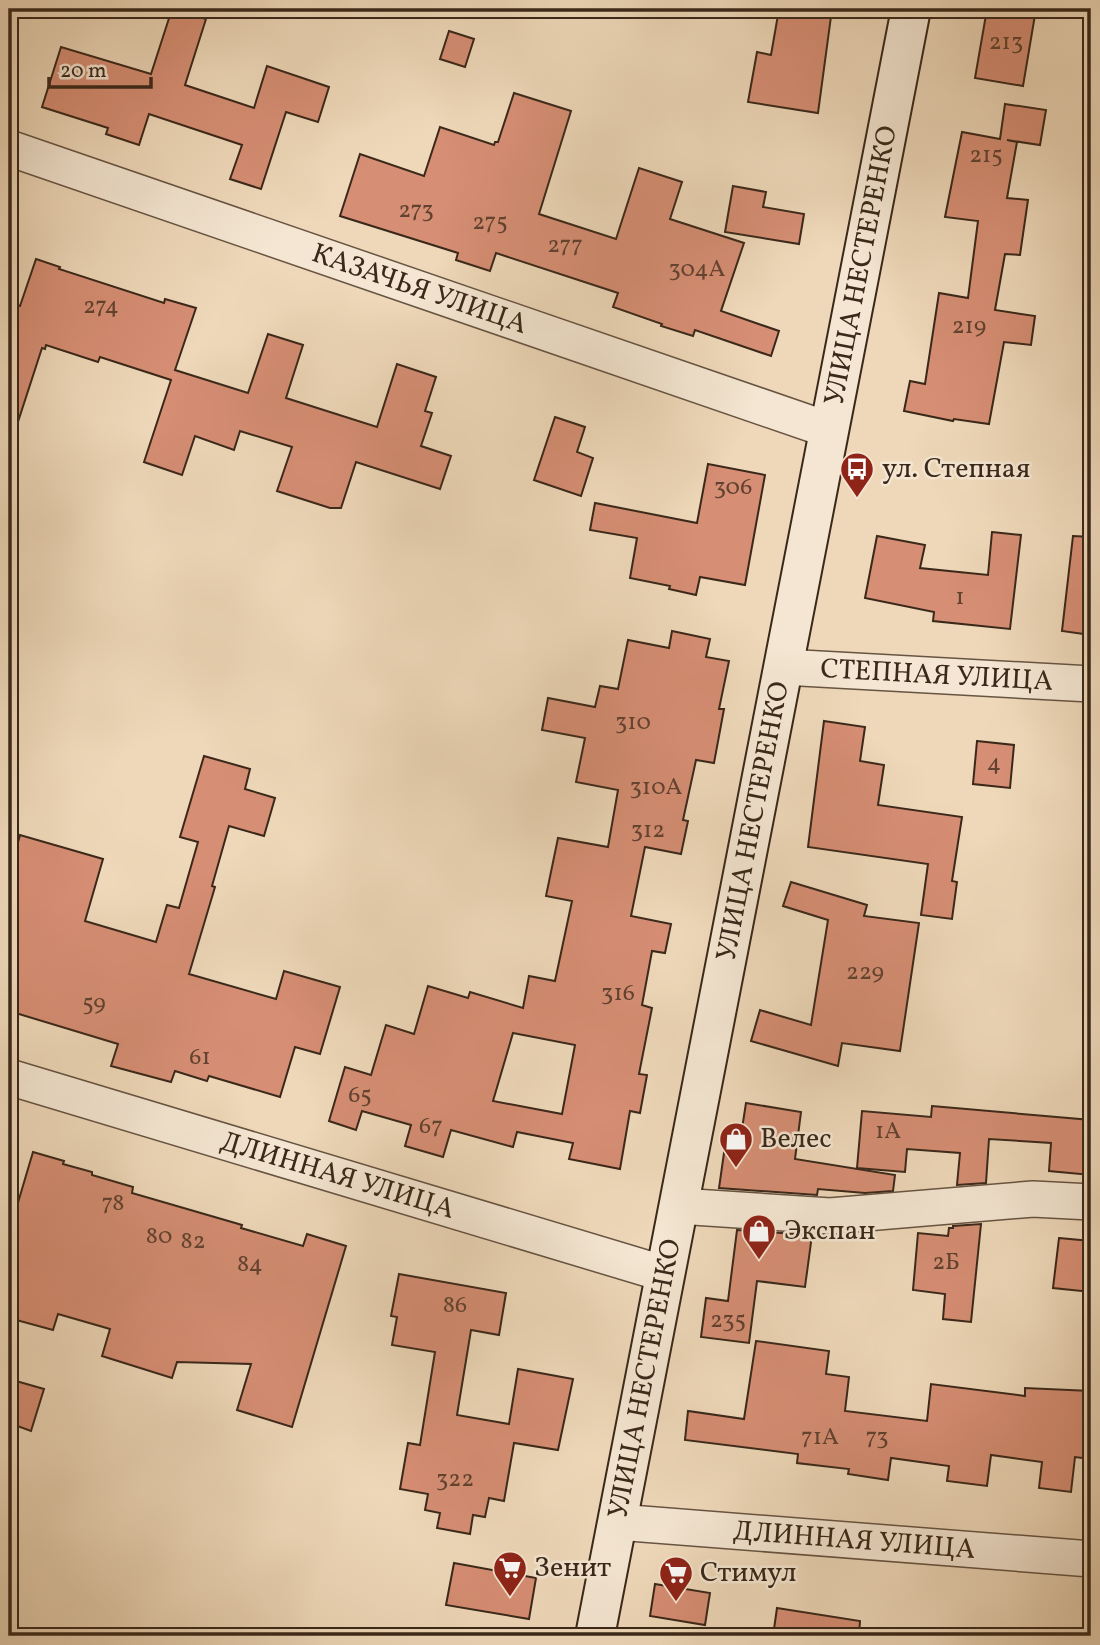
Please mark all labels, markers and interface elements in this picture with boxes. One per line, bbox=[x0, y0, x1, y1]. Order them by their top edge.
house number: 213 bbox=[989, 26, 1023, 60]
scale bar bbox=[49, 46, 150, 90]
text: 20 m bbox=[60, 57, 106, 86]
street label: УЛИЦА НЕСТЕРЕНКО bbox=[815, 122, 907, 409]
house number: 215 bbox=[969, 139, 1003, 173]
house number: 273 bbox=[398, 194, 434, 228]
house number: 275 bbox=[472, 206, 508, 240]
house number: 277 bbox=[547, 229, 583, 263]
street label: КАЗАЧЬЯ УЛИЦА bbox=[306, 234, 533, 344]
house number: 304А bbox=[669, 253, 726, 287]
house number: 274 bbox=[83, 290, 119, 324]
house number: 219 bbox=[952, 310, 986, 344]
bus stop icon: ул. Степная bbox=[838, 450, 876, 499]
place label: ул. Степная bbox=[882, 450, 1030, 489]
house number: 306 bbox=[714, 471, 752, 505]
house number: 1 bbox=[955, 581, 965, 615]
street label: СТЕПНАЯ УЛИЦА bbox=[819, 650, 1054, 701]
street label: УЛИЦА НЕСТЕРЕНКО bbox=[707, 678, 799, 964]
house number: 310 bbox=[615, 706, 651, 740]
house number: 4 bbox=[987, 747, 1001, 781]
house number: 310А bbox=[630, 771, 683, 805]
house number: 312 bbox=[631, 814, 665, 848]
house number: 229 bbox=[846, 956, 884, 990]
house number: 316 bbox=[601, 977, 635, 1011]
house number: 59 bbox=[82, 987, 106, 1021]
house number: 61 bbox=[189, 1041, 211, 1075]
house number: 65 bbox=[348, 1079, 372, 1113]
house number: 67 bbox=[419, 1110, 443, 1144]
house number: 1А bbox=[875, 1115, 901, 1149]
shop icon: Велес bbox=[717, 1120, 755, 1169]
place label: Велес bbox=[760, 1120, 832, 1159]
street label: ДЛИННАЯ УЛИЦА bbox=[216, 1122, 460, 1229]
house number: 78 bbox=[101, 1187, 125, 1221]
shop icon: Экспан bbox=[740, 1212, 778, 1261]
place label: Экспан bbox=[784, 1212, 876, 1251]
house number: 80 bbox=[146, 1220, 172, 1254]
house number: 82 bbox=[180, 1225, 206, 1259]
street label: УЛИЦА НЕСТЕРЕНКО bbox=[599, 1236, 691, 1522]
house number: 2Б bbox=[932, 1246, 960, 1280]
house number: 84 bbox=[237, 1248, 263, 1282]
house number: 86 bbox=[443, 1289, 467, 1323]
house number: 235 bbox=[710, 1304, 746, 1338]
house number: 71А bbox=[801, 1421, 839, 1455]
house number: 73 bbox=[865, 1421, 889, 1455]
house number: 322 bbox=[436, 1463, 474, 1497]
street label: ДЛИННАЯ УЛИЦА bbox=[732, 1512, 977, 1569]
supermarket icon: Зенит bbox=[491, 1549, 529, 1598]
place label: Зенит bbox=[534, 1549, 611, 1588]
supermarket icon: Стимул bbox=[657, 1554, 695, 1603]
place label: Стимул bbox=[700, 1554, 797, 1593]

